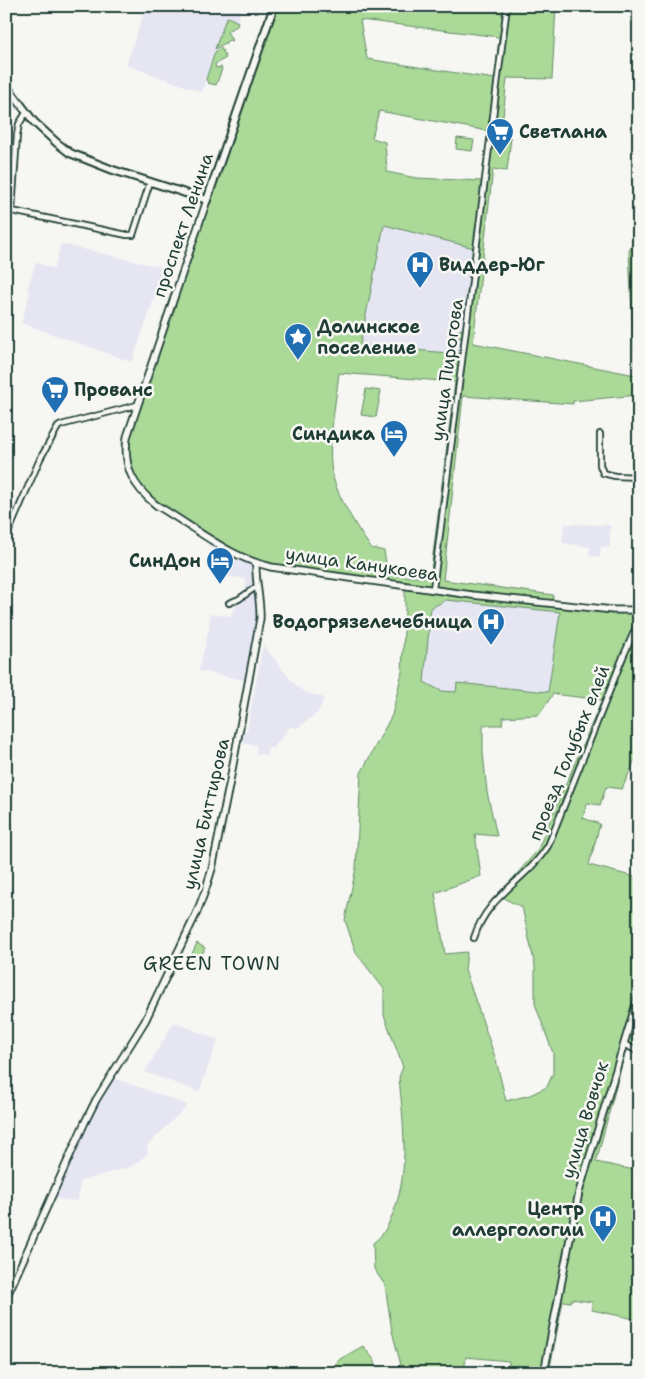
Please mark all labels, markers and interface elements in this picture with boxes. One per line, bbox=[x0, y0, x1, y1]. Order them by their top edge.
supermarket icon: Светлана bbox=[485, 117, 515, 156]
place label: Светлана bbox=[519, 120, 608, 144]
street label: проспект Ленина bbox=[147, 150, 219, 300]
hospital icon: Виддер-Юг bbox=[405, 250, 435, 289]
place label: Виддер-Юг bbox=[439, 253, 546, 277]
street label: улица Пирогова bbox=[425, 297, 469, 443]
place label: Долинское поселение bbox=[317, 315, 421, 360]
place icon: Долинское поселение bbox=[283, 322, 313, 361]
supermarket icon: Прованс bbox=[40, 375, 70, 414]
place label: Прованс bbox=[74, 378, 153, 402]
hotel icon: Синдика bbox=[379, 419, 409, 458]
place label: Синдика bbox=[292, 422, 376, 446]
street label: улица Канукоева bbox=[284, 541, 440, 587]
hotel icon: СинДон bbox=[205, 546, 235, 585]
place label: СинДон bbox=[129, 549, 201, 573]
hospital icon: Водогрязелечебница bbox=[476, 607, 506, 646]
place label: Водогрязелечебница bbox=[273, 610, 473, 634]
street label: проезд Голубых елей bbox=[523, 662, 615, 844]
street label: улица Биттирова bbox=[177, 736, 235, 892]
district label: GREEN TOWN bbox=[143, 951, 281, 976]
street label: улица Вовчок bbox=[556, 1058, 614, 1182]
place label: Центр аллергологии bbox=[452, 1197, 584, 1242]
hospital icon: Центр аллергологии bbox=[588, 1204, 618, 1243]

